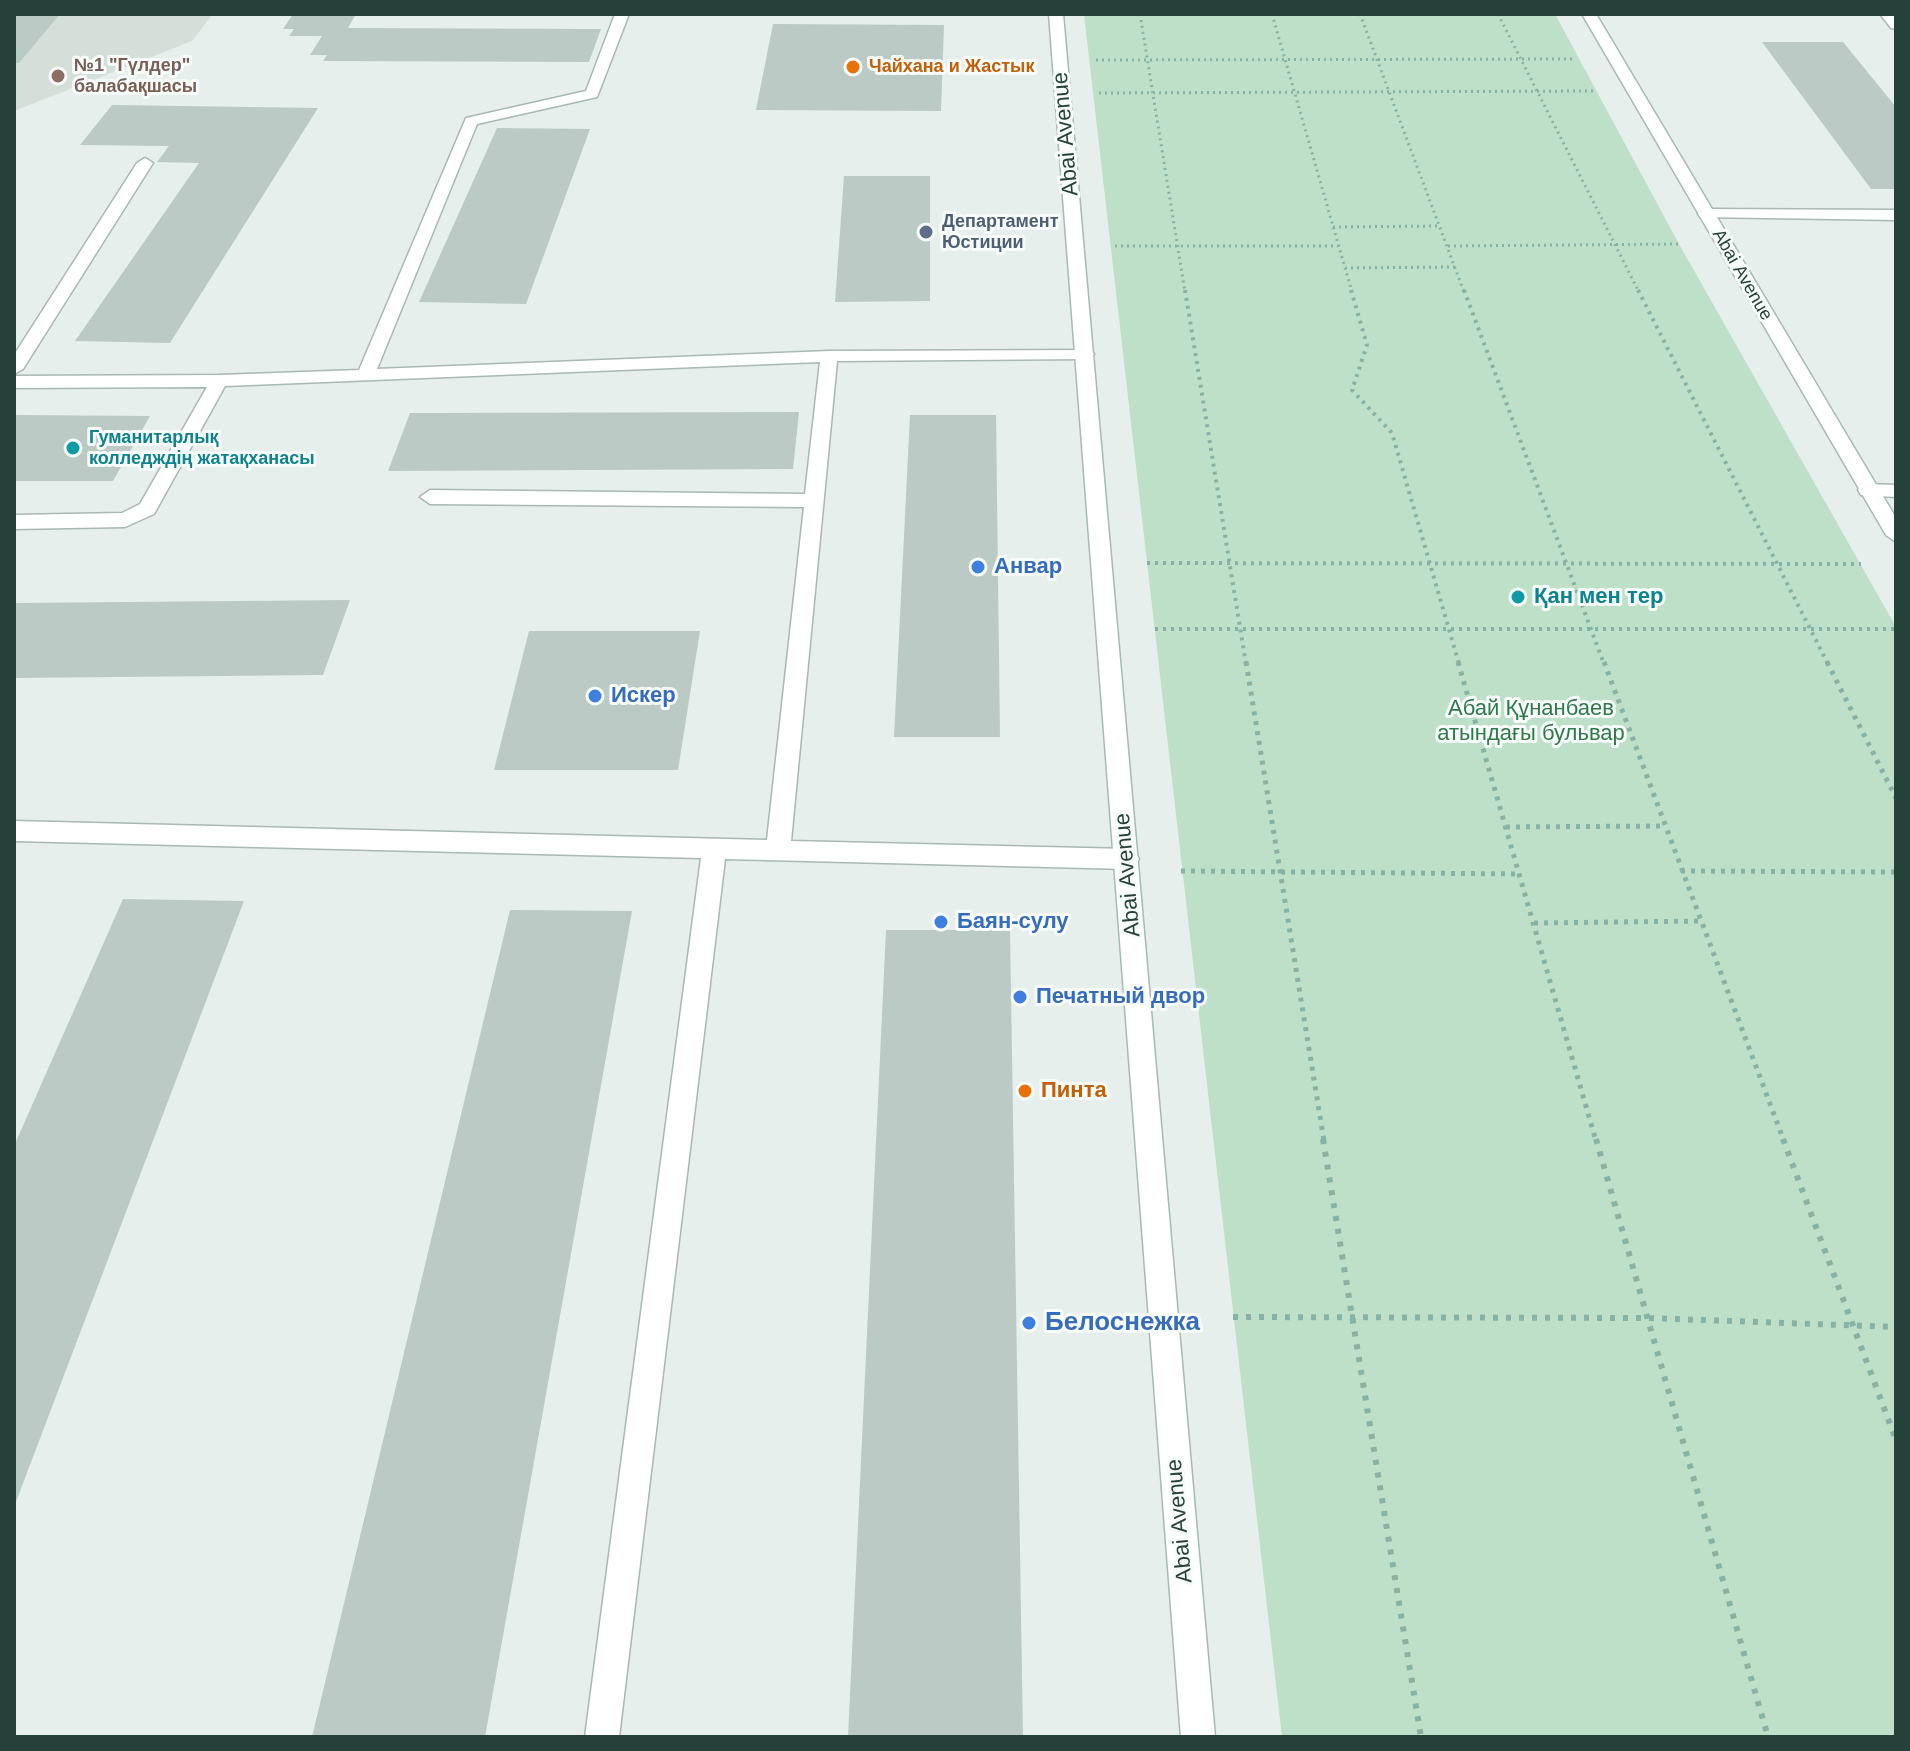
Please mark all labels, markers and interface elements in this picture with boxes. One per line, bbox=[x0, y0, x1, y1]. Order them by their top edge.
place label: №1 "Гүлдер" балабақшасы bbox=[74, 55, 197, 98]
place label: Чайхана и Жастык bbox=[869, 56, 1034, 78]
marker: Чайхана и Жастык bbox=[844, 58, 862, 76]
marker: №1 "Гүлдер" балабақшасы bbox=[49, 67, 67, 85]
street label: Abai Avenue bbox=[1047, 71, 1085, 197]
place label: Департамент Юстиции bbox=[942, 211, 1059, 254]
marker: Департамент Юстиции bbox=[917, 223, 935, 241]
street label: Abai Avenue bbox=[1707, 226, 1777, 324]
place label: Гуманитарлық колледждің жатақханасы bbox=[89, 427, 315, 470]
marker: Гуманитарлық колледждің жатақханасы bbox=[64, 439, 82, 457]
place label: Анвар bbox=[994, 554, 1062, 580]
marker: Анвар bbox=[969, 558, 987, 576]
place label: Қан мен тер bbox=[1534, 584, 1663, 610]
marker: Қан мен тер bbox=[1509, 588, 1527, 606]
place label: Искер bbox=[611, 683, 676, 709]
marker: Искер bbox=[586, 687, 604, 705]
park label: Абай Құнанбаев атындағы бульвар bbox=[1437, 696, 1625, 748]
street label: Abai Avenue bbox=[1109, 812, 1147, 938]
place label: Баян-сулу bbox=[957, 909, 1069, 935]
marker: Баян-сулу bbox=[932, 913, 950, 931]
place label: Печатный двор bbox=[1036, 984, 1205, 1010]
marker: Печатный двор bbox=[1011, 988, 1029, 1006]
place label: Пинта bbox=[1041, 1078, 1107, 1104]
marker: Пинта bbox=[1016, 1082, 1034, 1100]
place label: Белоснежка bbox=[1045, 1307, 1200, 1339]
marker: Белоснежка bbox=[1020, 1314, 1038, 1332]
street label: Abai Avenue bbox=[1161, 1458, 1199, 1584]

